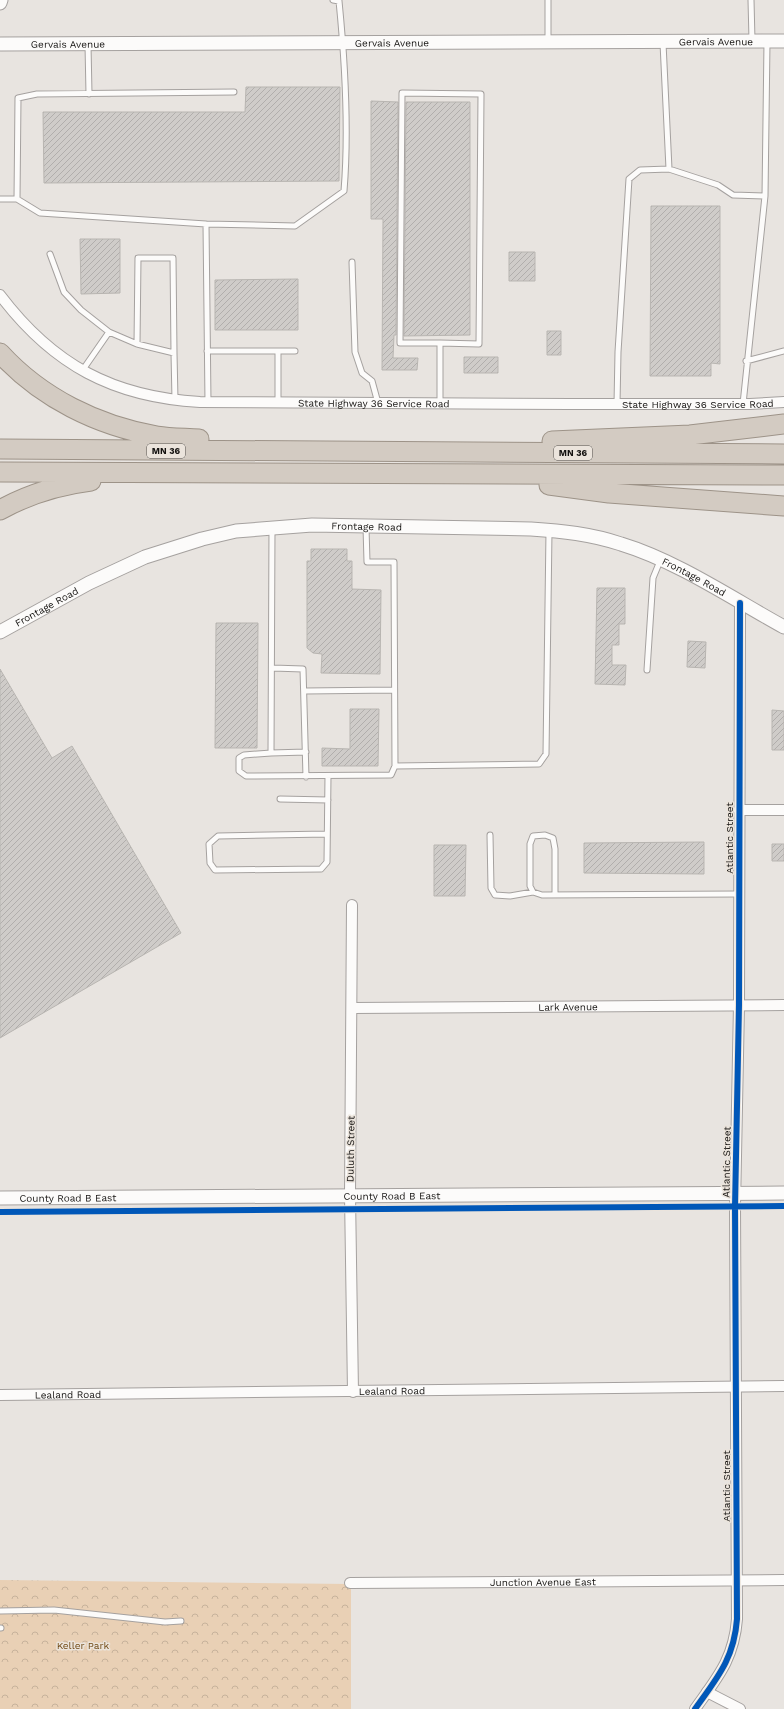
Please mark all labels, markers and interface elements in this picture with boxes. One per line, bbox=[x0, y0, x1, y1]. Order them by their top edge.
street label: Gervais Avenue bbox=[679, 36, 753, 47]
street label: Gervais Avenue bbox=[355, 37, 429, 49]
street label: Gervais Avenue bbox=[31, 39, 105, 50]
street label: State Highway 36 Service Road bbox=[298, 398, 450, 409]
street label: State Highway 36 Service Road bbox=[622, 398, 774, 410]
road number: MN 36 bbox=[147, 444, 185, 458]
road number: MN 36 bbox=[554, 446, 592, 460]
street label: Frontage Road bbox=[331, 520, 402, 533]
street label: Frontage Road bbox=[660, 556, 728, 598]
street label: Frontage Road bbox=[13, 585, 80, 629]
street label: Atlantic Street bbox=[724, 802, 735, 874]
street label: Lark Avenue bbox=[538, 1001, 598, 1013]
street label: Duluth Street bbox=[344, 1115, 357, 1182]
street label: Atlantic Street bbox=[720, 1125, 733, 1198]
street label: County Road B East bbox=[343, 1190, 441, 1202]
street label: County Road B East bbox=[19, 1192, 117, 1204]
street label: Lealand Road bbox=[359, 1385, 425, 1397]
street label: Lealand Road bbox=[35, 1389, 101, 1401]
street label: Atlantic Street bbox=[721, 1450, 732, 1522]
street label: Junction Avenue East bbox=[490, 1576, 597, 1588]
park label: Keller Park bbox=[57, 1640, 110, 1651]

